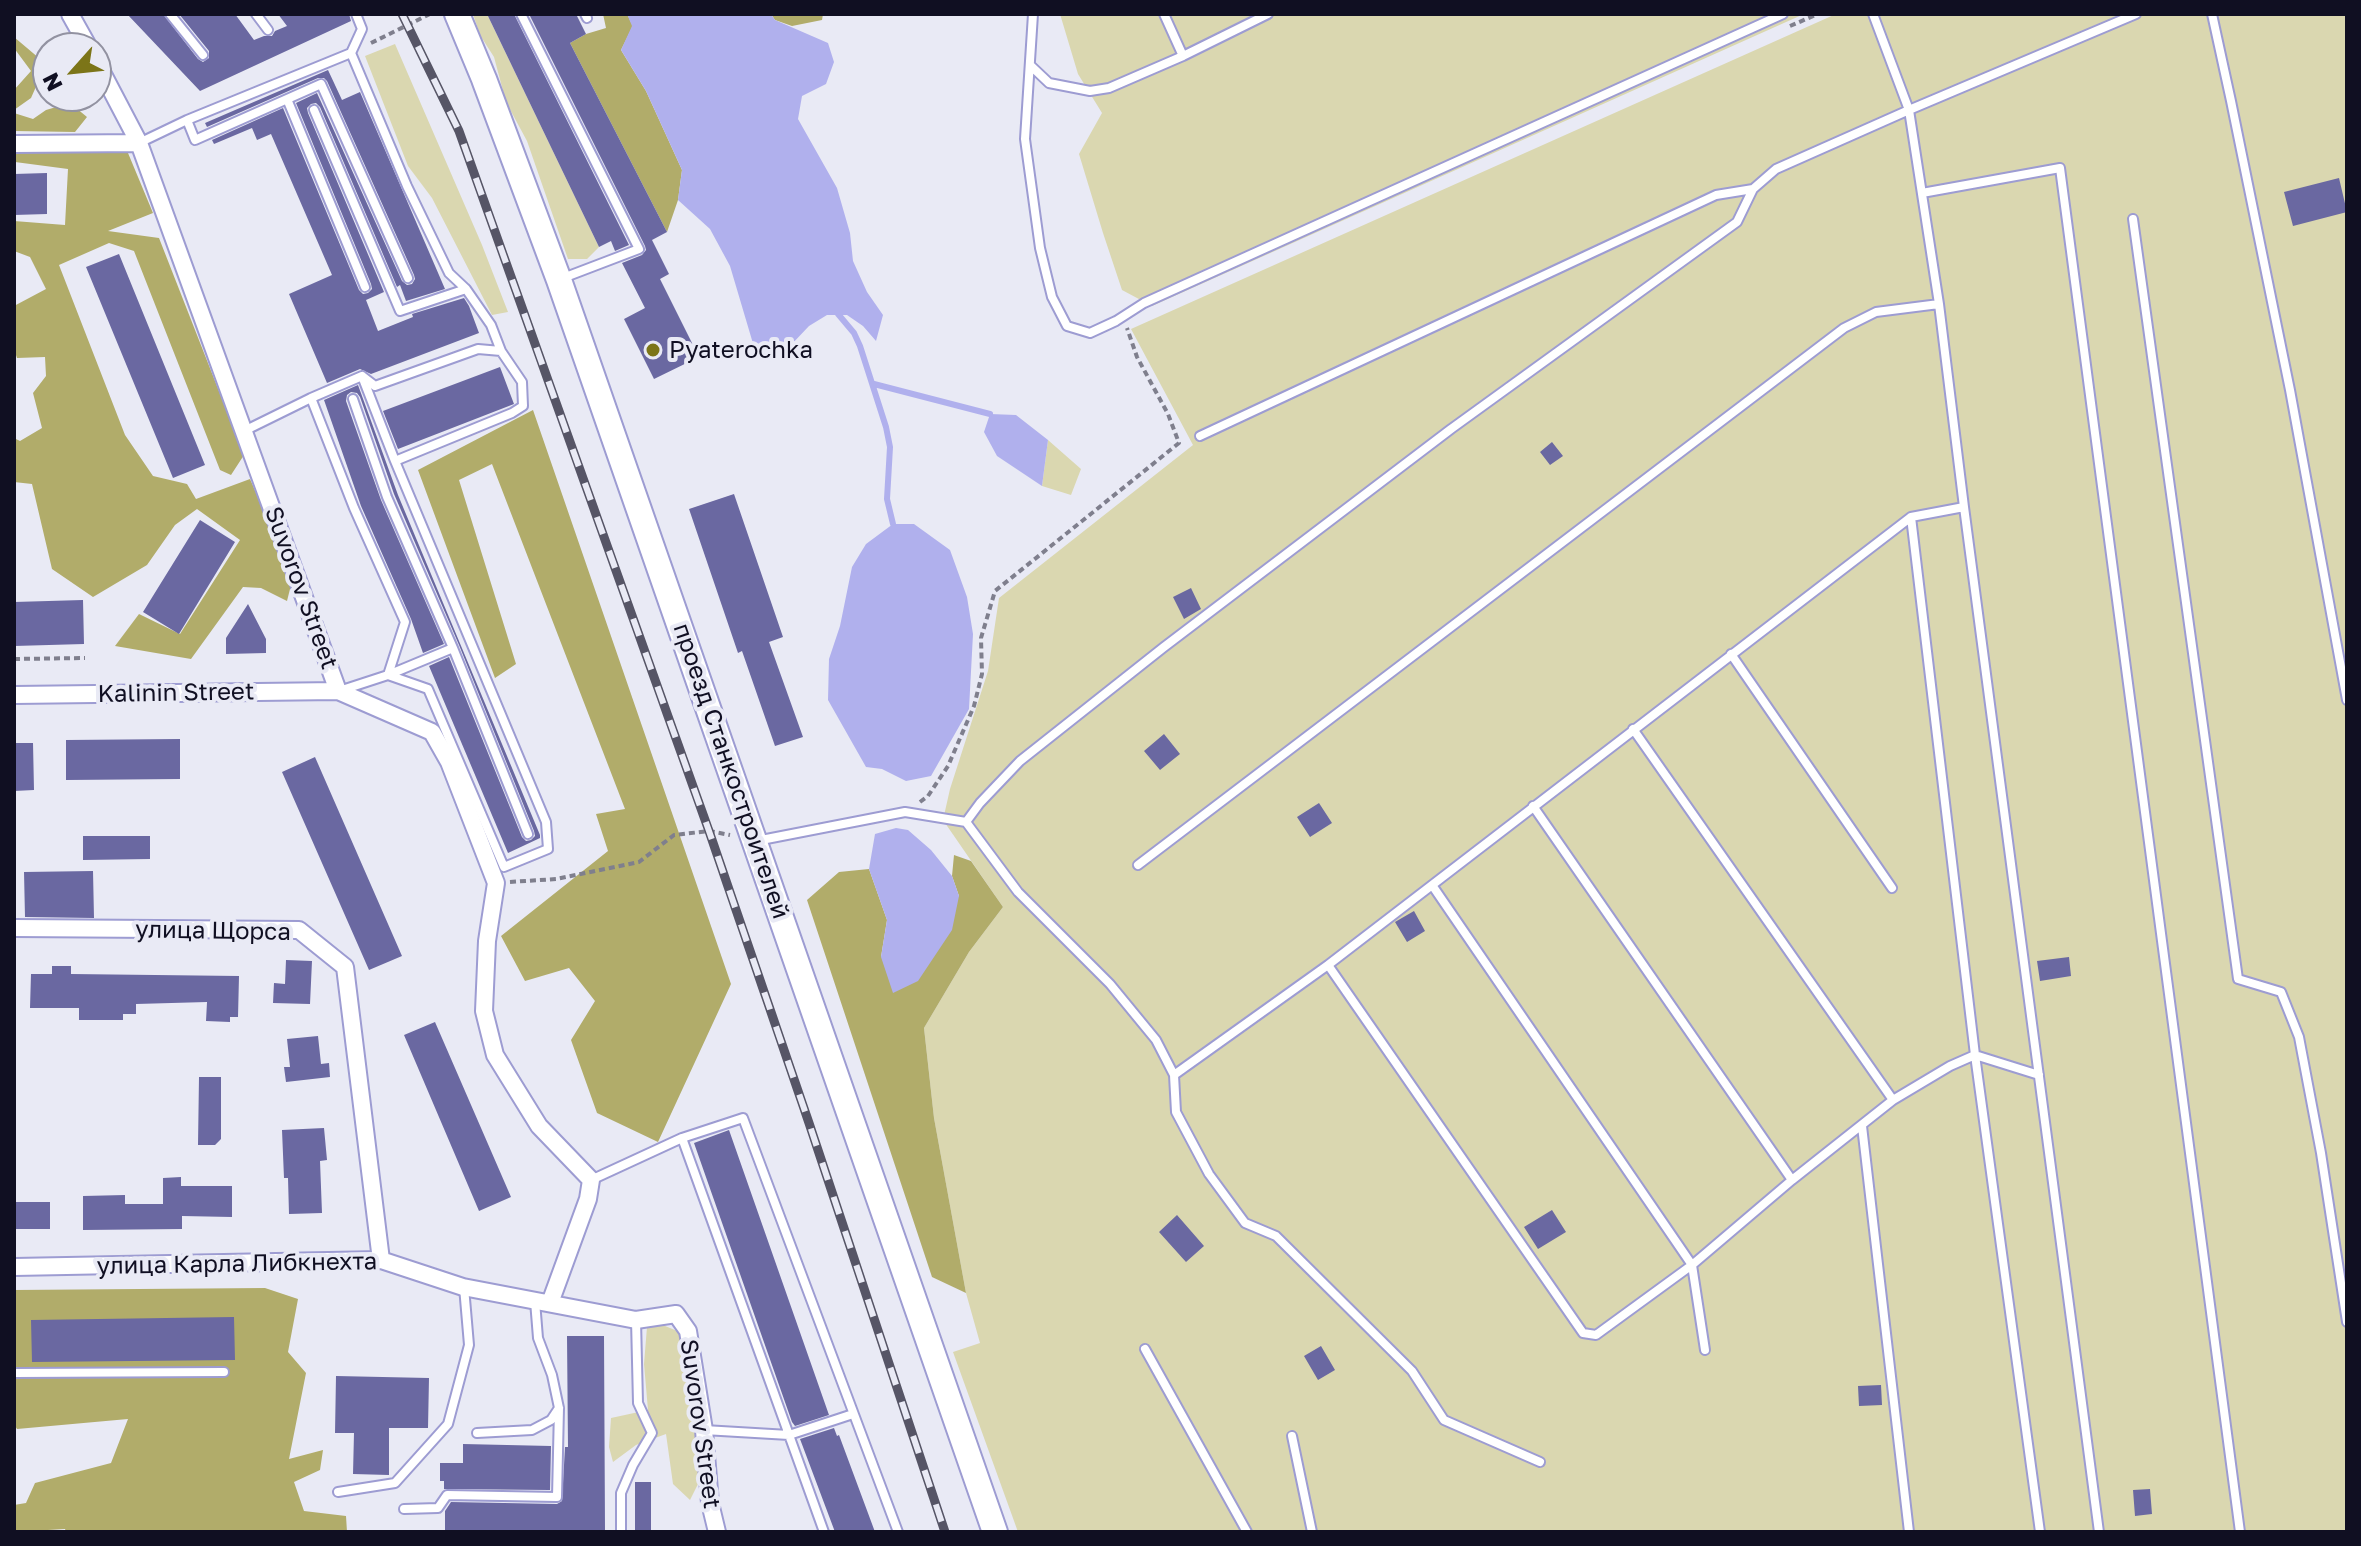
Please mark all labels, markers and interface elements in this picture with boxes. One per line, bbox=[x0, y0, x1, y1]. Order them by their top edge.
north arrow bbox=[32, 32, 112, 112]
text: N bbox=[36, 69, 68, 96]
place label: Pyaterochka bbox=[669, 336, 813, 364]
marker: Pyaterochka bbox=[644, 341, 662, 359]
street label: Suvorov Street bbox=[258, 503, 344, 673]
street label: проезд Станкостроителей bbox=[667, 619, 795, 923]
street label: Kalinin Street bbox=[97, 677, 255, 709]
street label: улица Щорса bbox=[135, 915, 291, 947]
street label: улица Карла Либкнехта bbox=[96, 1247, 378, 1281]
street label: Suvorov Street bbox=[674, 1337, 726, 1511]

